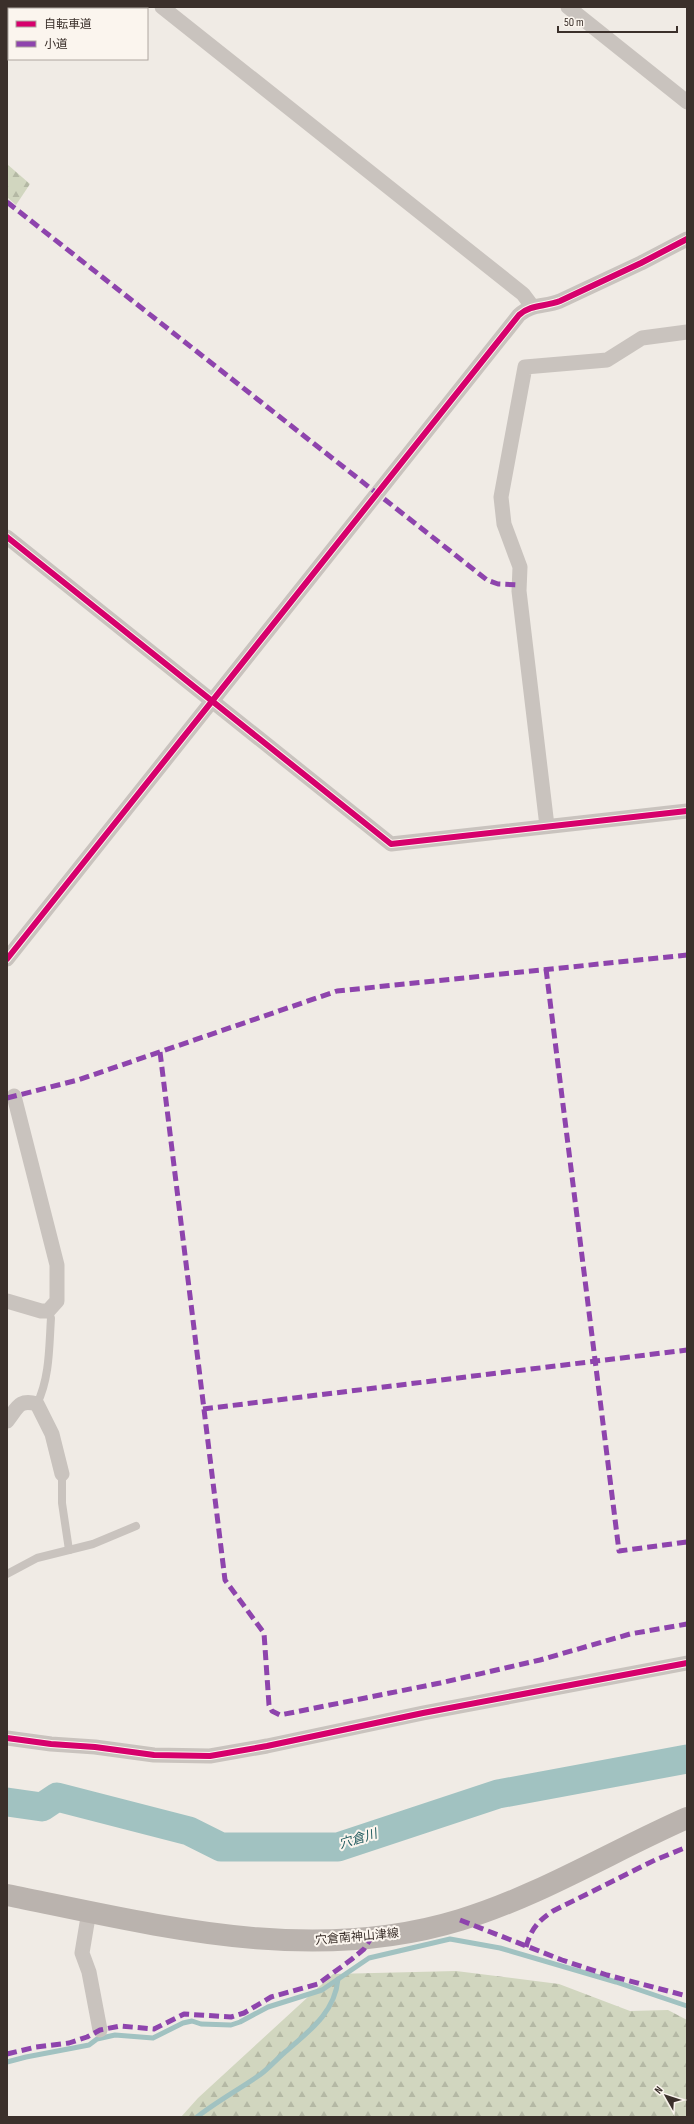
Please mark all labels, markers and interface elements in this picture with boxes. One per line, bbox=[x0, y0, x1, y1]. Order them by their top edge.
legend bbox=[8, 8, 148, 60]
scale bar bbox=[558, 8, 677, 34]
text: 50 m bbox=[564, 15, 584, 30]
text: 自転車道 bbox=[44, 17, 92, 32]
text: 小道 bbox=[44, 37, 68, 52]
water label: 穴倉川 bbox=[337, 1825, 381, 1852]
street label: 穴倉南神山津線 bbox=[314, 1926, 400, 1948]
north arrow bbox=[646, 2076, 686, 2116]
text: N bbox=[652, 2084, 666, 2096]

